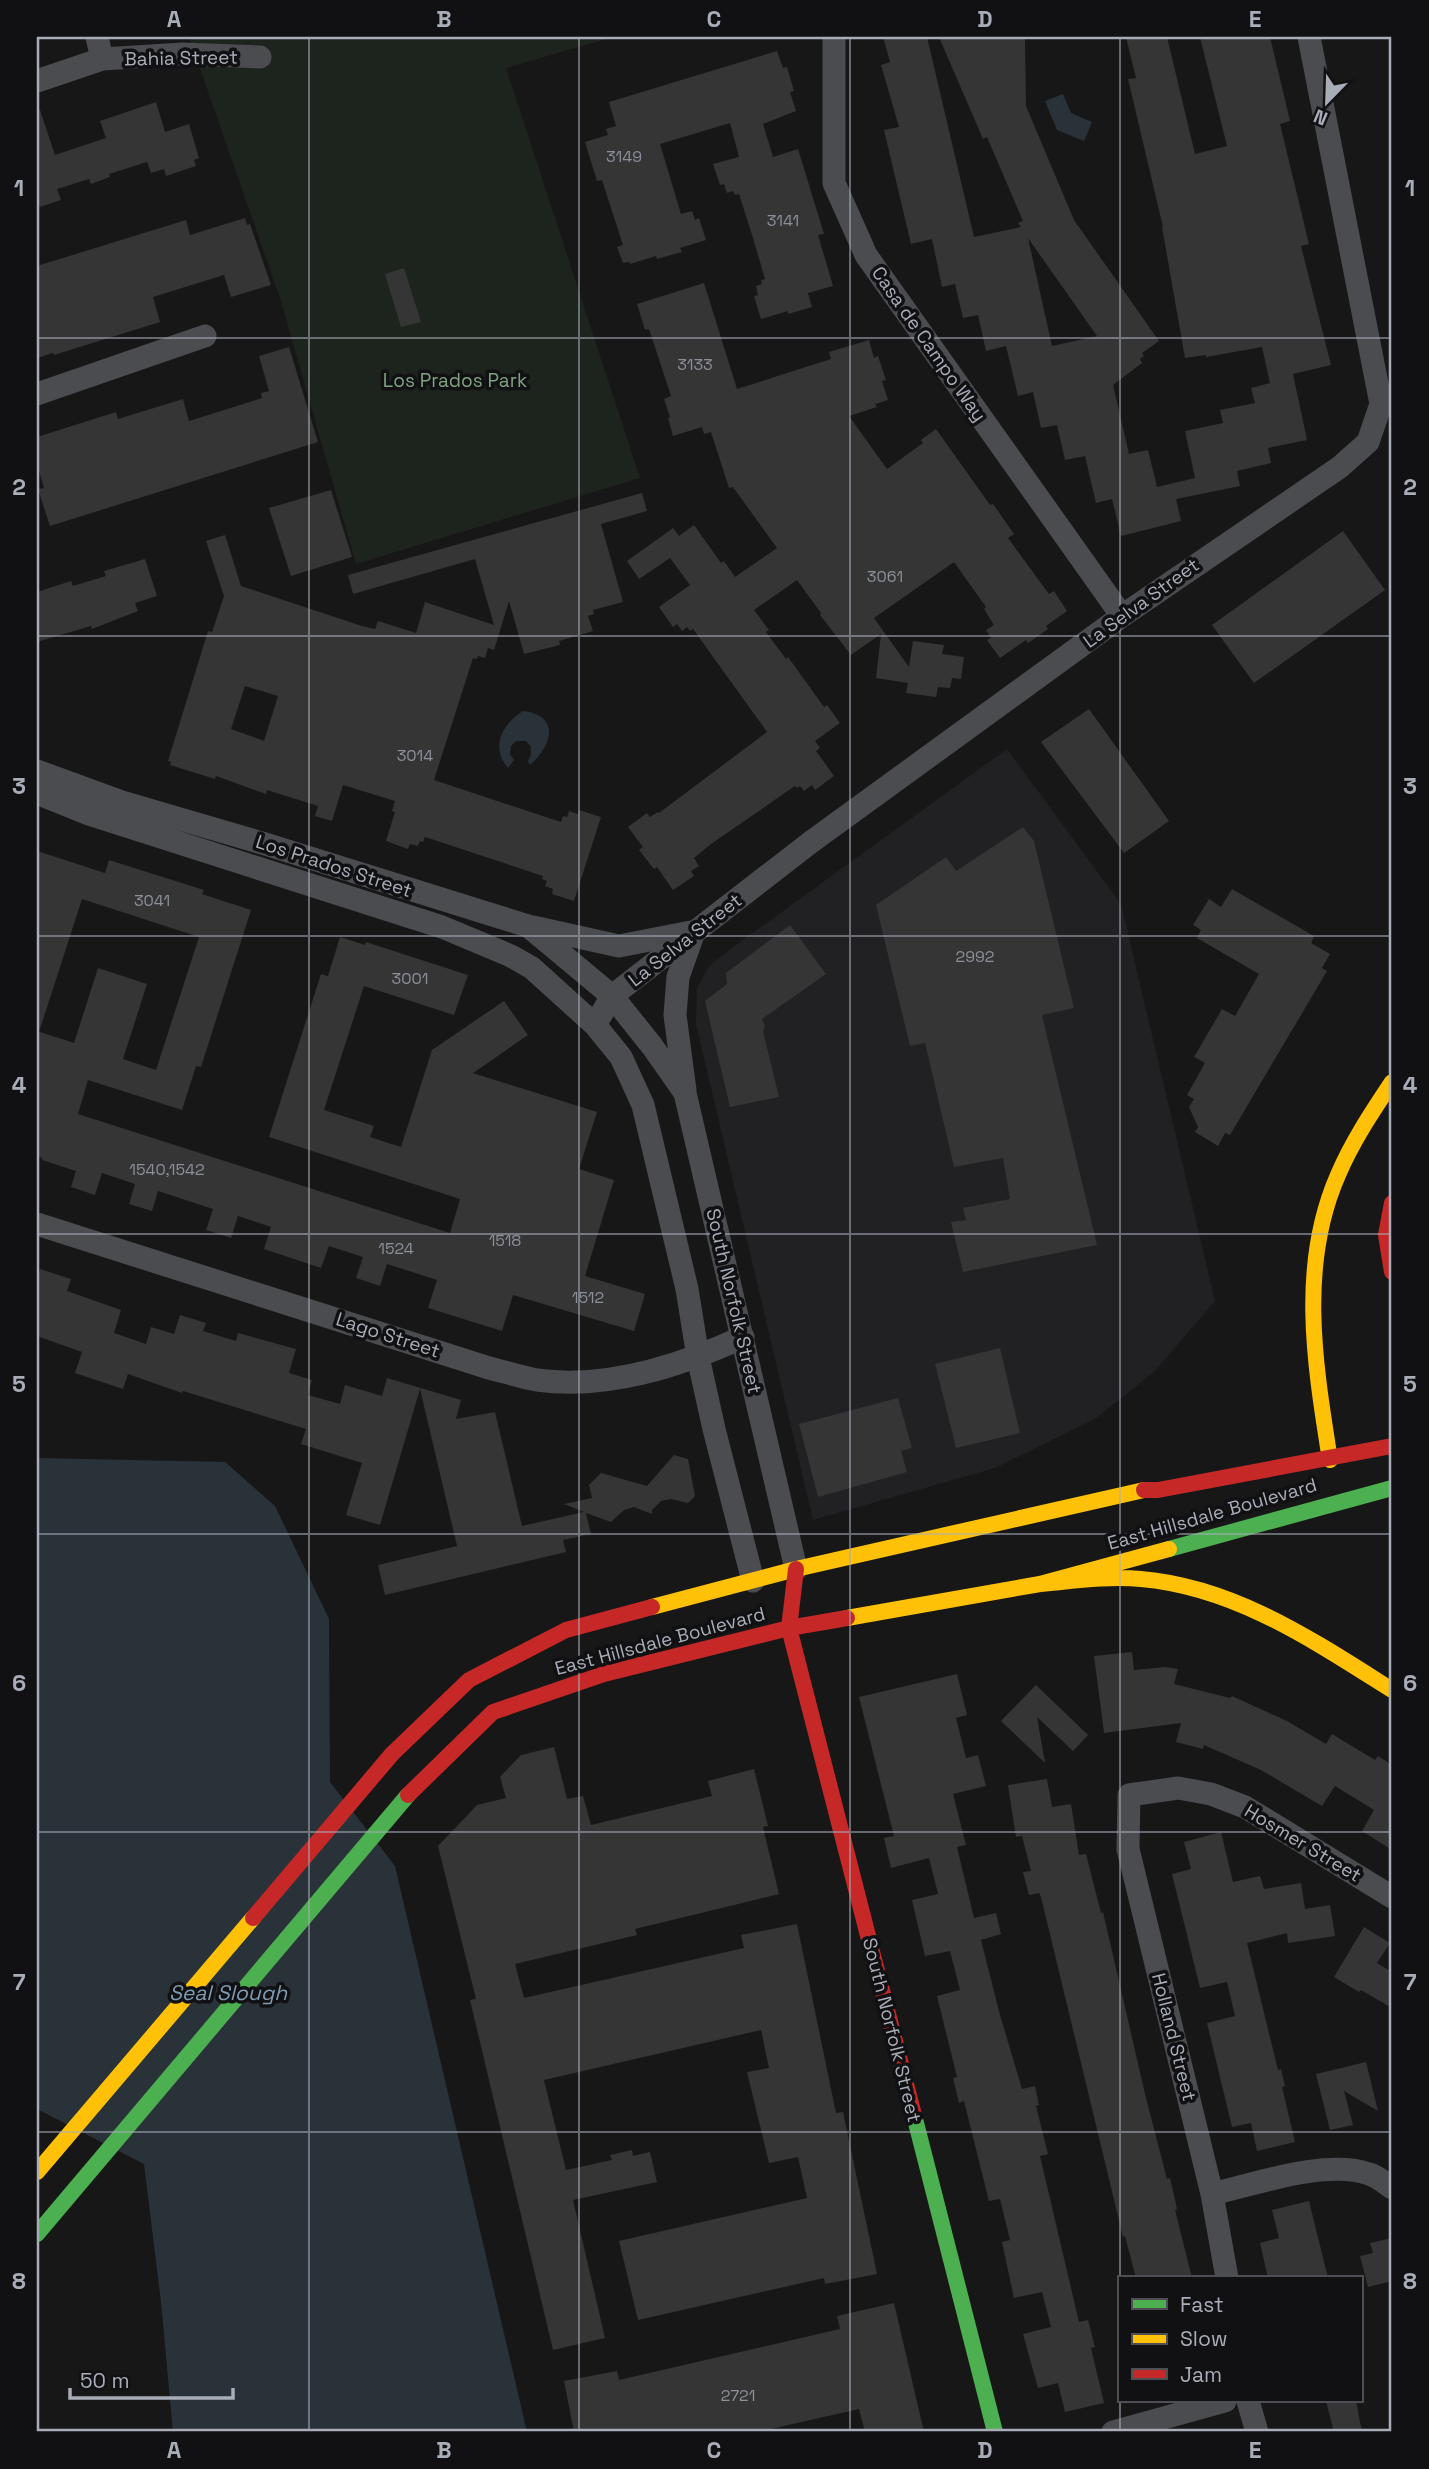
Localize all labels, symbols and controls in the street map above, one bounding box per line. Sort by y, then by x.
text: A [167,4,182,34]
text: B [436,4,452,34]
text: C [707,4,721,34]
text: D [977,4,993,34]
text: E [1249,4,1261,34]
street label: Bahia Street [124,45,238,71]
north arrow [1292,66,1362,136]
text: N [1310,103,1331,131]
house number: 3149 [606,146,642,167]
text: 1 [14,173,24,203]
text: 1 [1405,173,1415,203]
house number: 3141 [767,210,799,231]
street label: Casa de Campo Way [866,261,992,427]
house number: 3133 [677,354,713,375]
park label: Los Prados Park [383,368,527,393]
text: 2 [12,472,26,502]
text: 2 [1403,472,1417,502]
street label: La Selva Street [1078,552,1204,654]
house number: 3061 [867,566,903,587]
house number: 3014 [397,745,433,766]
text: 3 [12,771,26,801]
text: 3 [1403,771,1417,801]
street label: Los Prados Street [253,829,415,903]
street label: La Selva Street [623,888,747,992]
house number: 3041 [134,890,170,911]
house number: 2992 [956,946,994,967]
house number: 3001 [392,968,428,989]
text: 4 [12,1070,27,1100]
text: 4 [1403,1070,1418,1100]
house number: 1540,1542 [129,1159,205,1180]
street label: South Norfolk Street [701,1206,767,1396]
house number: 1518 [489,1230,521,1251]
house number: 1524 [378,1238,414,1259]
house number: 1512 [572,1287,604,1308]
street label: Lago Street [333,1306,443,1364]
text: 5 [12,1369,26,1399]
text: 5 [1403,1369,1417,1399]
street label: East Hillsdale Boulevard [1104,1472,1320,1556]
street label: East Hillsdale Boulevard [552,1601,768,1681]
text: 6 [12,1668,26,1698]
text: 6 [1403,1668,1417,1698]
street label: Hosmer Street [1240,1798,1366,1888]
street label: South Norfolk Street [857,1935,927,2125]
text: 7 [13,1967,26,1997]
text: 7 [1404,1967,1417,1997]
street label: Holland Street [1146,1970,1202,2104]
water label: Seal Slough [169,1979,288,2006]
text: 8 [12,2266,26,2296]
text: 8 [1403,2266,1417,2296]
legend [1118,2276,1362,2402]
text: Fast [1180,2291,1224,2318]
text: Slow [1180,2325,1228,2352]
scale bar [70,2357,233,2401]
text: Jam [1180,2361,1222,2388]
text: 50 m [80,2367,130,2394]
house number: 2721 [721,2385,755,2406]
text: A [167,2435,182,2465]
text: B [436,2435,452,2465]
text: C [707,2435,721,2465]
text: D [977,2435,993,2465]
text: E [1249,2435,1261,2465]

